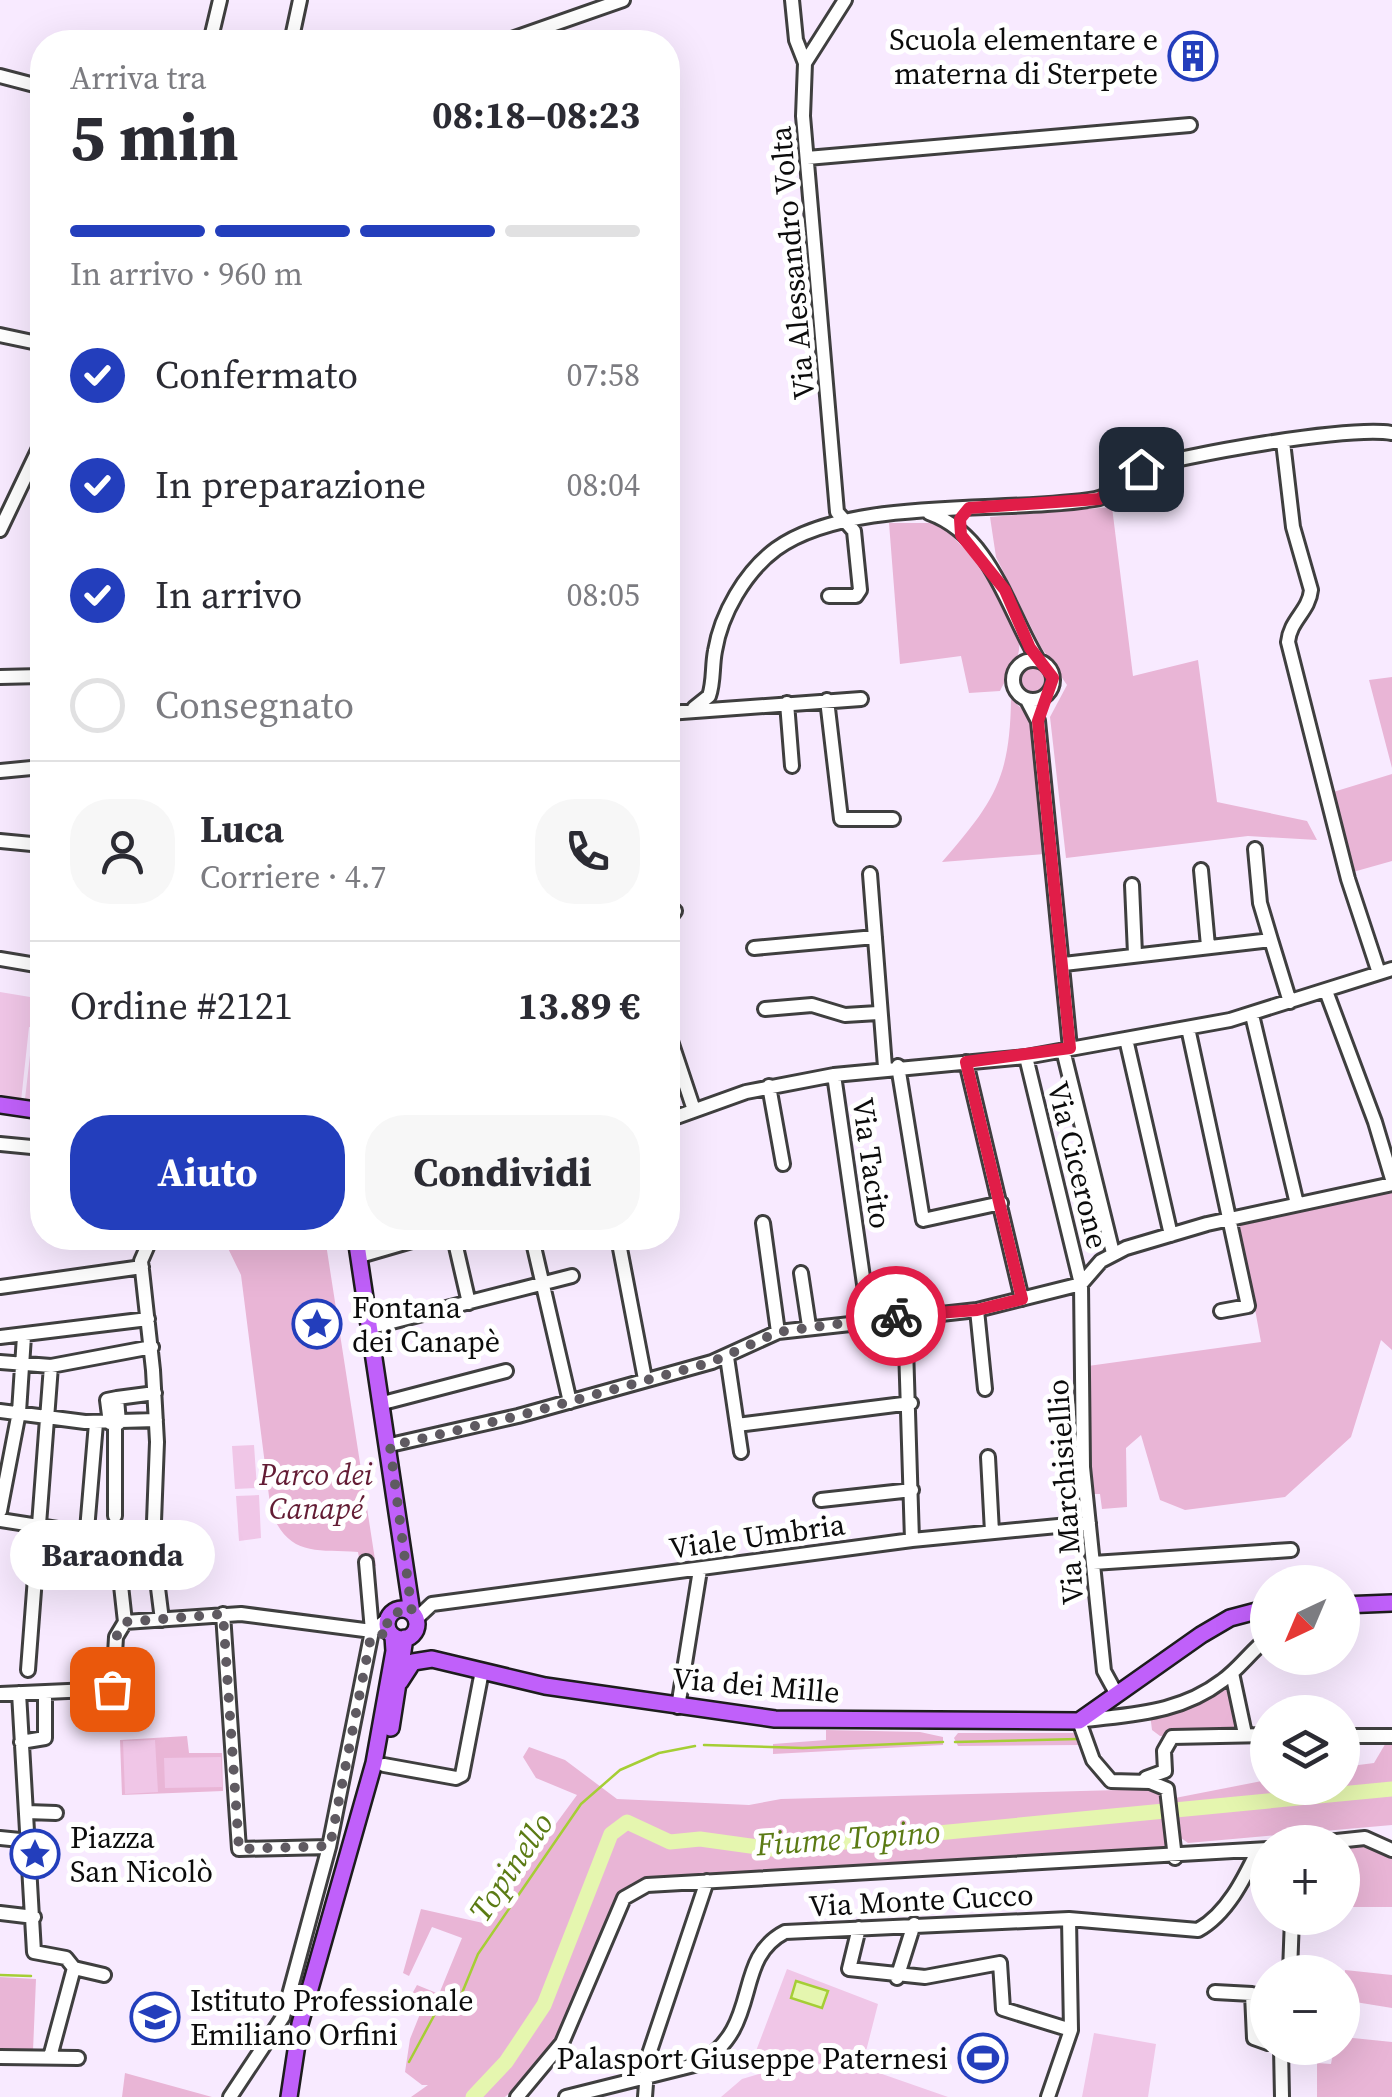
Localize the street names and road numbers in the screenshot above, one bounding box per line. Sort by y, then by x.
street label: Via Alessandro Volta [760,124,824,401]
street label: Via Cicerone [1037,1077,1119,1253]
street label: Via Tacito [843,1095,901,1231]
street label: Via Marchisiellio [1037,1378,1093,1606]
street label: Viale Umbria [667,1503,848,1569]
street label: Via dei Mille [671,1657,841,1713]
street label: Via Monte Cucco [808,1874,1034,1926]

